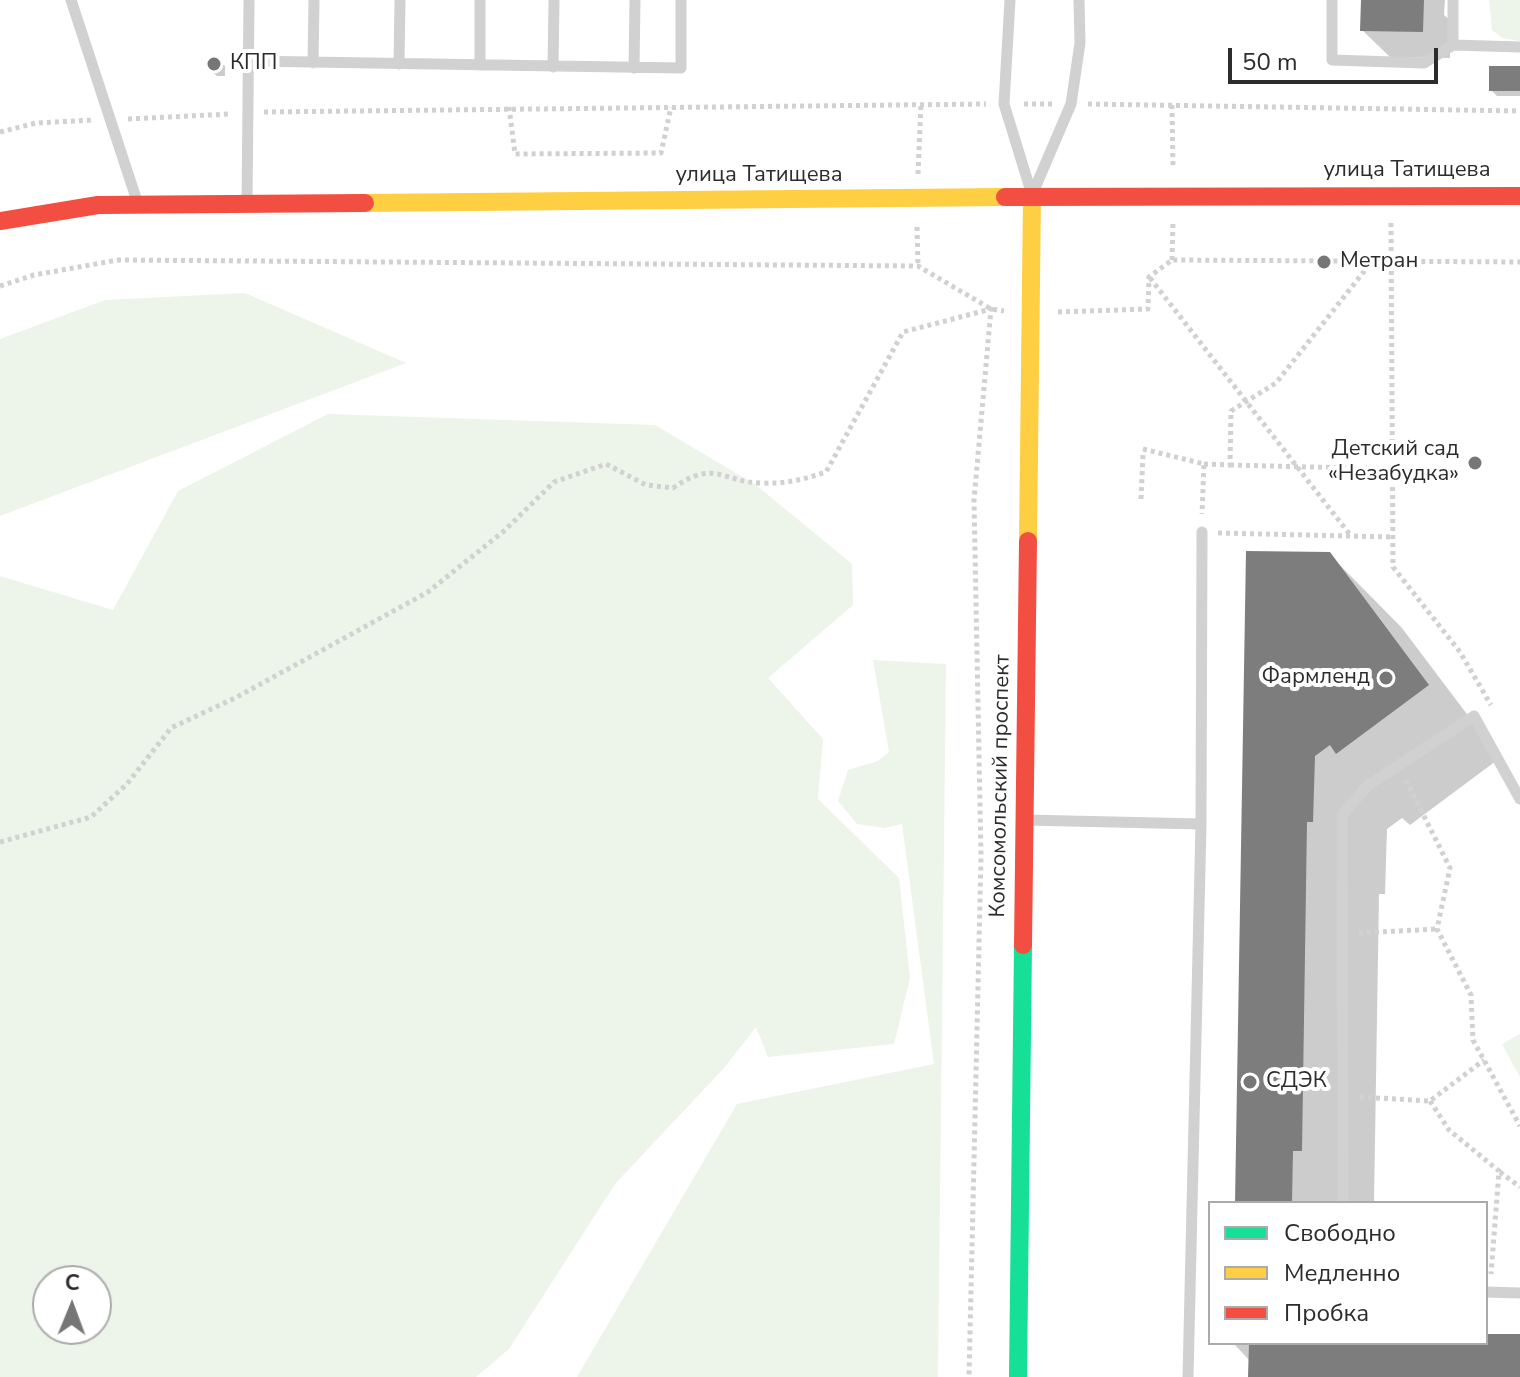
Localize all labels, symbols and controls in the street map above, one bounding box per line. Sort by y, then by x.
scale bar [1232,32,1442,82]
text: 50 m [1242,46,1298,78]
place label: КПП [230,51,277,77]
marker: КПП [205,55,223,73]
street label: улица Татищева [1324,158,1490,184]
street label: улица Татищева [676,163,842,189]
place label: Метран [1340,249,1418,275]
marker: Метран [1315,253,1333,271]
place label: Детский сад «Незабудка» [1328,437,1459,488]
marker: Детский сад «Незабудка» [1466,454,1484,472]
street label: Комсомольский проспект [986,654,1016,918]
place label: Фармленд [1262,665,1370,691]
marker: Фармленд [1377,669,1395,687]
place label: СДЭК [1266,1069,1327,1095]
marker: СДЭК [1241,1073,1259,1091]
legend [1208,1201,1488,1345]
text: Свободно [1284,1217,1396,1249]
text: Медленно [1284,1257,1400,1289]
north arrow [32,1265,112,1345]
text: С [65,1268,80,1298]
text: Пробка [1284,1297,1369,1329]

